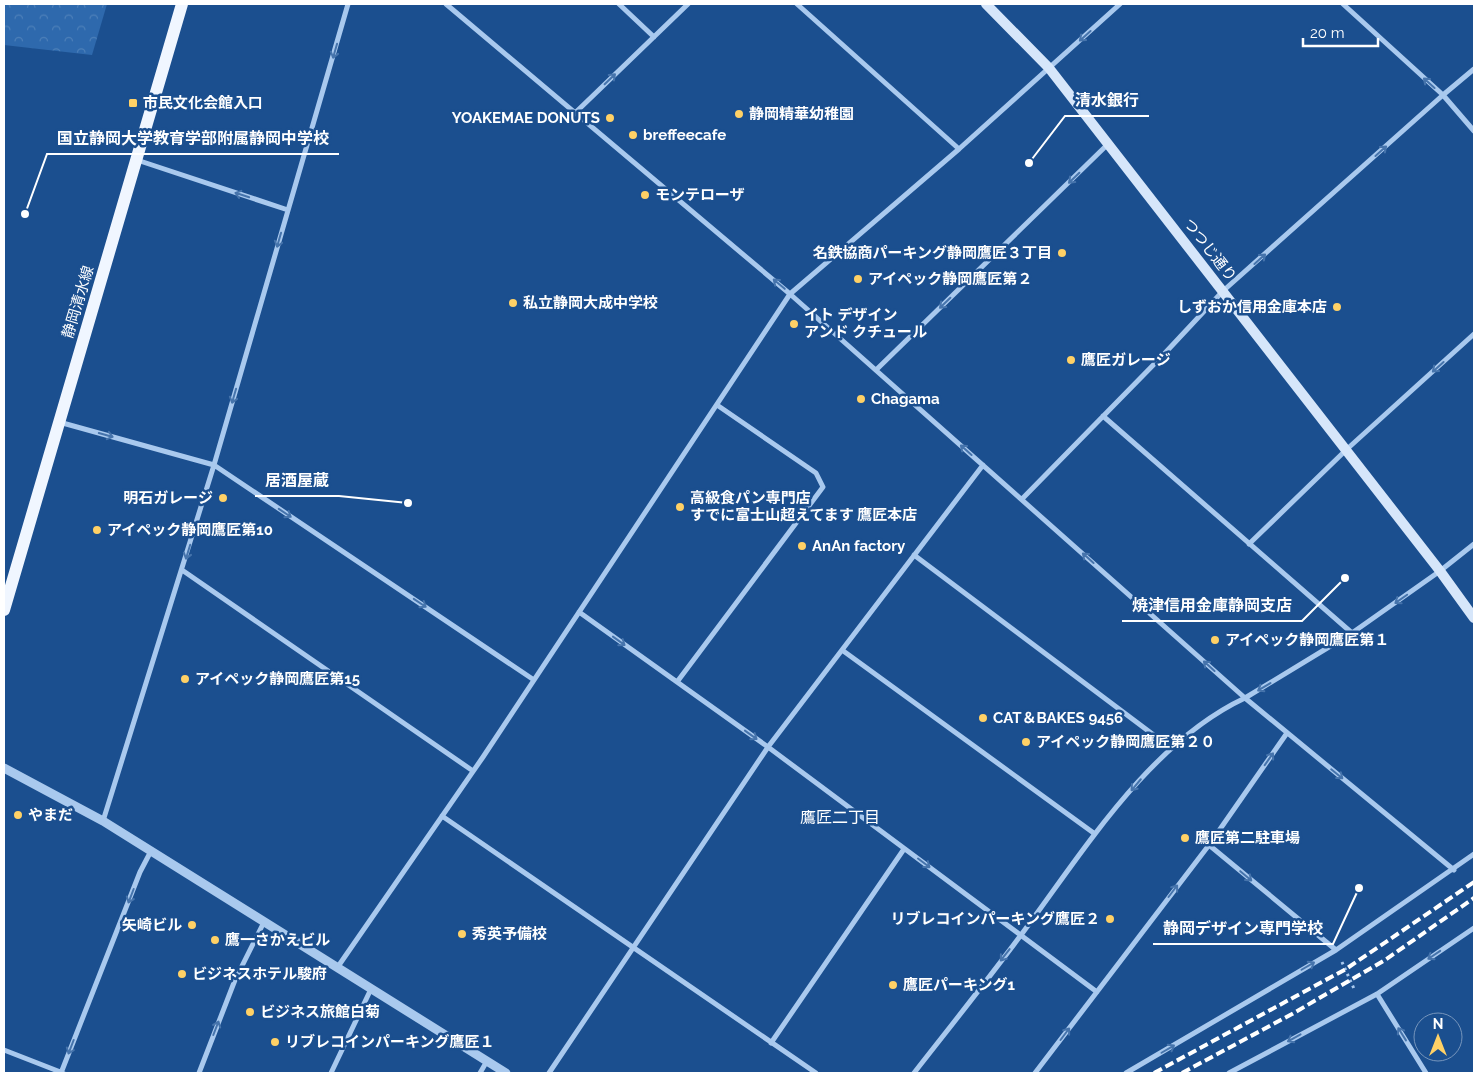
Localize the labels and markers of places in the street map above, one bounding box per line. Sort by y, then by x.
callout: 清水銀行 [1065,85,1149,116]
place label: 市民文化会館入口 [143,94,263,112]
marker: 市民文化会館入口 [127,97,139,109]
place label: 静岡精華幼稚園 [749,105,854,123]
marker: 静岡精華幼稚園 [733,108,745,120]
place label: YOAKEMAE DONUTS [452,109,600,127]
marker: YOAKEMAE DONUTS [604,112,616,124]
callout: 国立静岡大学教育学部附属静岡中学校 [47,123,339,154]
place label: breffeecafe [643,126,726,144]
marker: breffeecafe [627,129,639,141]
place label: モンテローザ [655,186,745,204]
marker: モンテローザ [639,189,651,201]
place label: 名鉄協商パーキング静岡鷹匠３丁目 [812,244,1052,262]
marker: 名鉄協商パーキング静岡鷹匠３丁目 [1056,247,1068,259]
place label: アイペック静岡鷹匠第２ [868,270,1032,288]
marker: アイペック静岡鷹匠第２ [852,273,864,285]
place label: 私立静岡大成中学校 [523,294,658,312]
marker: 私立静岡大成中学校 [507,297,519,309]
place label: しずおか信用金庫本店 [1177,298,1327,316]
marker: しずおか信用金庫本店 [1331,301,1343,313]
place label: イト デザイン アンド クチュール [804,306,927,341]
marker: イト デザイン アンド クチュール [788,318,800,330]
place label: 鷹匠ガレージ [1081,351,1171,369]
marker: 鷹匠ガレージ [1065,354,1077,366]
place label: Chagama [871,390,940,408]
marker: Chagama [855,393,867,405]
callout: 居酒屋蔵 [255,465,339,496]
place label: 明石ガレージ [123,489,213,507]
place label: 高級食パン専門店 すでに富士山超えてます 鷹匠本店 [690,489,917,524]
marker: 明石ガレージ [217,492,229,504]
marker: 高級食パン専門店 すでに富士山超えてます 鷹匠本店 [674,501,686,513]
place label: アイペック静岡鷹匠第10 [107,521,273,539]
marker: アイペック静岡鷹匠第10 [91,524,103,536]
place label: AnAn factory [812,537,906,555]
marker: AnAn factory [796,540,808,552]
callout: 焼津信用金庫静岡支店 [1122,590,1302,621]
place label: アイペック静岡鷹匠第１ [1225,631,1389,649]
marker: アイペック静岡鷹匠第１ [1209,634,1221,646]
place label: アイペック静岡鷹匠第15 [195,670,360,688]
marker: アイペック静岡鷹匠第15 [179,673,191,685]
place label: CAT＆BAKES 9456 [993,709,1123,727]
marker: CAT＆BAKES 9456 [977,712,989,724]
place label: アイペック静岡鷹匠第２０ [1036,733,1215,751]
marker: アイペック静岡鷹匠第２０ [1020,736,1032,748]
place label: やまだ [28,806,73,824]
marker: やまだ [12,809,24,821]
place label: 鷹匠第二駐車場 [1195,829,1300,847]
marker: 鷹匠第二駐車場 [1179,832,1191,844]
place label: リブレコインパーキング鷹匠２ [890,910,1100,928]
marker: リブレコインパーキング鷹匠２ [1104,913,1116,925]
callout: 静岡デザイン専門学校 [1153,913,1333,944]
place label: 矢崎ビル [122,916,182,934]
marker: 矢崎ビル [186,919,198,931]
place label: 秀英予備校 [472,925,547,943]
marker: 秀英予備校 [456,928,468,940]
place label: 鷹一さかえビル [225,931,330,949]
marker: 鷹一さかえビル [209,934,221,946]
place label: ビジネスホテル駿府 [192,965,327,983]
marker: ビジネスホテル駿府 [176,968,188,980]
place label: 鷹匠パーキング1 [903,976,1016,994]
marker: 鷹匠パーキング1 [887,979,899,991]
place label: ビジネス旅館白菊 [260,1003,380,1021]
marker: ビジネス旅館白菊 [244,1006,256,1018]
place label: リブレコインパーキング鷹匠１ [285,1033,495,1051]
marker: リブレコインパーキング鷹匠１ [269,1036,281,1048]

